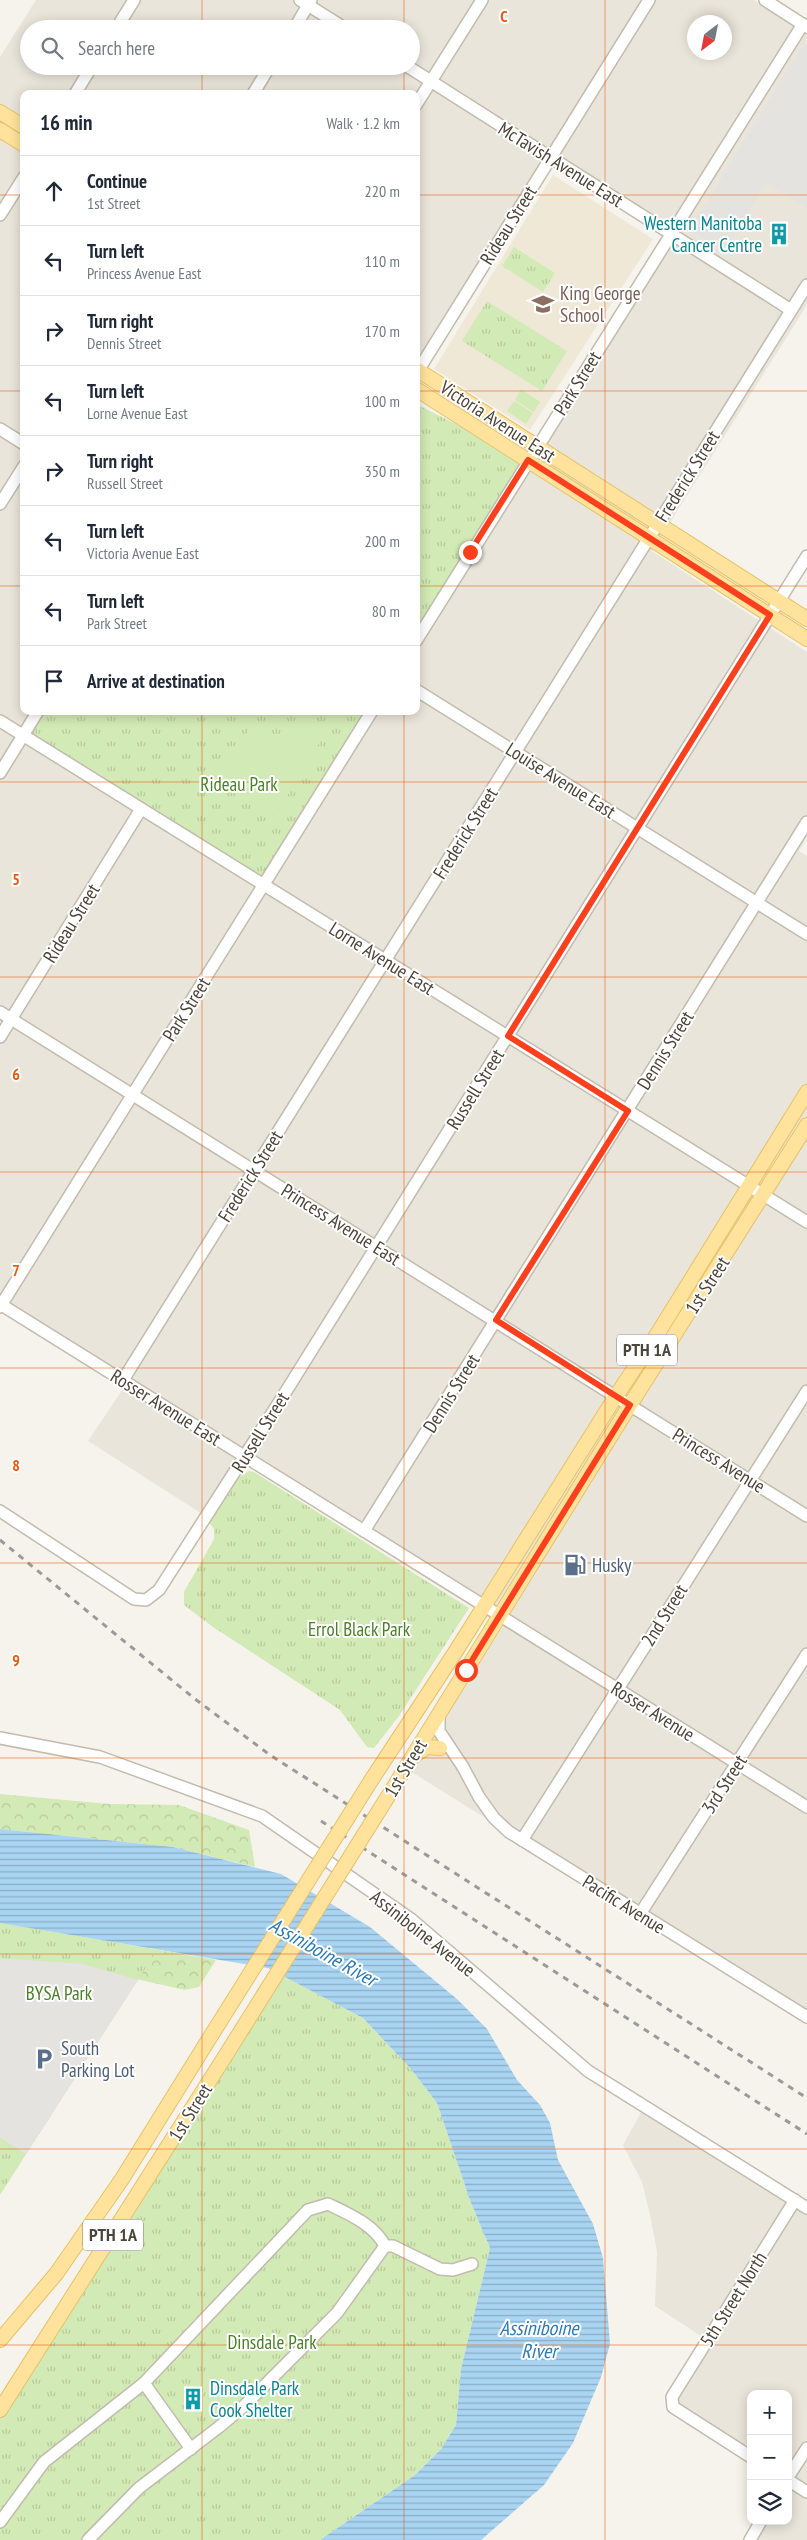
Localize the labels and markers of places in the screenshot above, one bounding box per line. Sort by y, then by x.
place label: Western Manitoba Cancer Centre [644,211,762,257]
building icon: Western Manitoba Cancer Centre [766,221,792,247]
place label: King George School [560,281,641,327]
school or university icon: King George School [530,291,556,317]
fuel station icon: Husky [562,1552,588,1578]
place label: Husky [592,1553,632,1577]
place label: South Parking Lot [61,2036,135,2082]
parking icon: South Parking Lot [31,2046,57,2072]
place label: Dinsdale Park Cook Shelter [210,2376,300,2422]
building icon: Dinsdale Park Cook Shelter [180,2386,206,2412]

